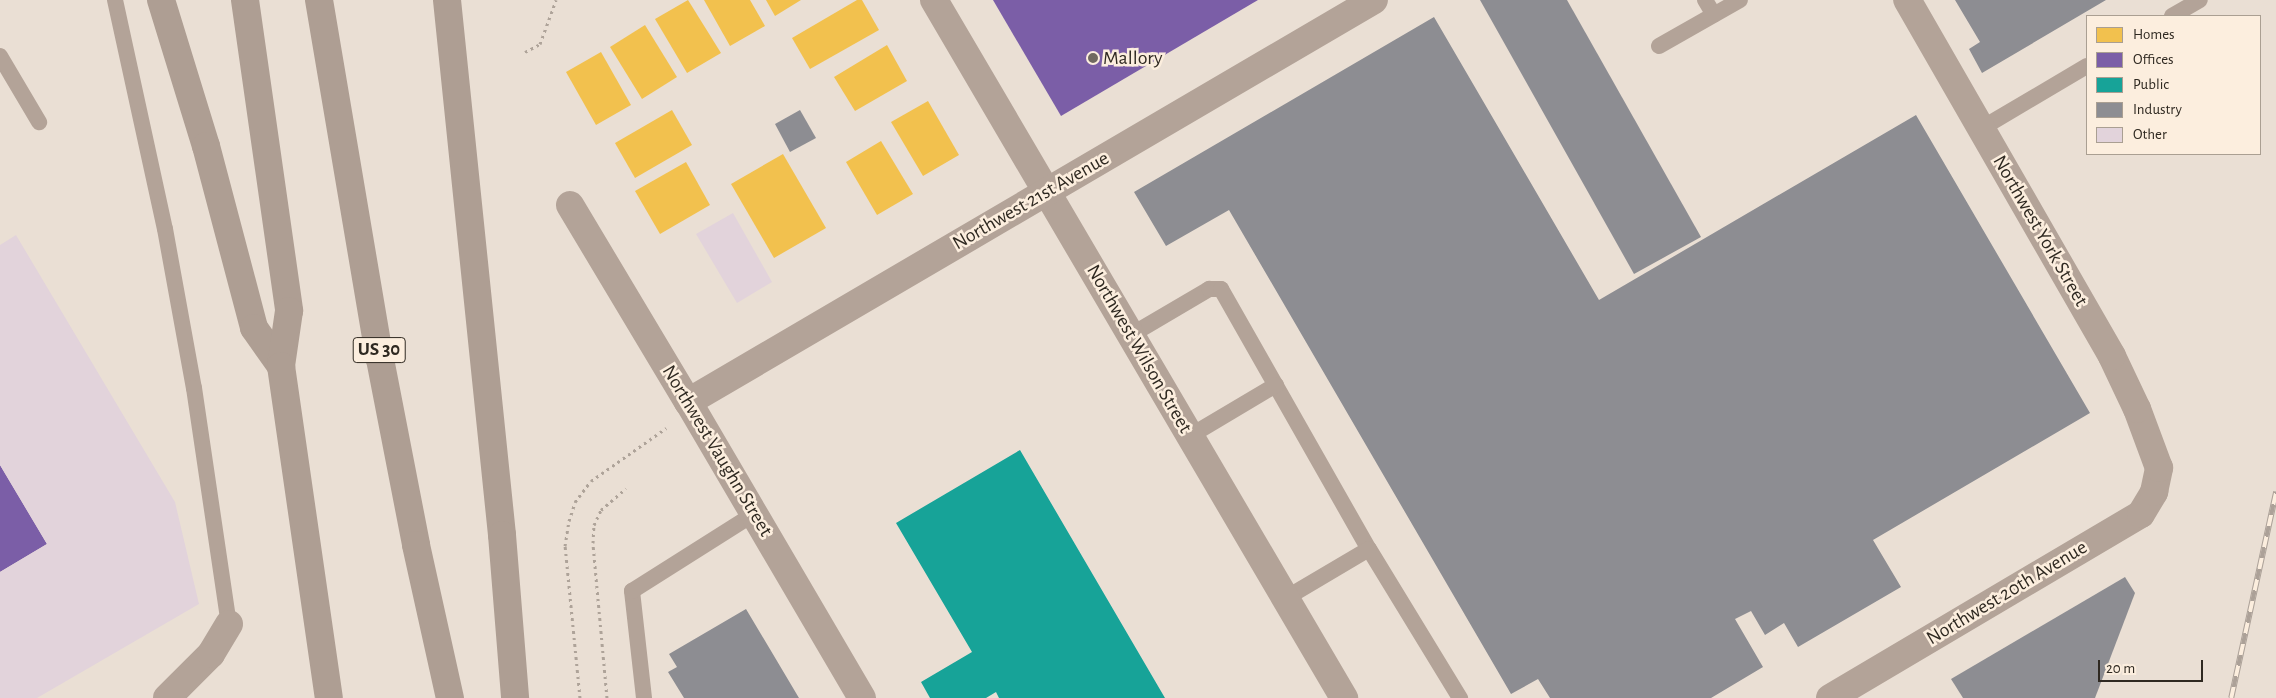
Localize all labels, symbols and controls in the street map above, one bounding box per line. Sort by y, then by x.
legend [2086,15,2261,155]
text: Homes [2133,27,2175,42]
place label: Mallory [1103,46,1163,70]
marker: Mallory [1087,52,1099,64]
text: Offices [2133,52,2174,67]
text: Public [2133,77,2169,92]
text: Industry [2133,102,2182,117]
text: Other [2133,127,2167,142]
street label: Northwest 21st Avenue [949,146,1113,256]
street label: Northwest York Street [1987,151,2093,311]
street label: Northwest Wilson Street [1081,260,1197,438]
road number: US 30 [352,334,406,366]
street label: Northwest Vaughn Street [656,361,778,541]
street label: Northwest 20th Avenue [1922,536,2092,650]
scale bar [2101,650,2206,682]
text: 20 m [2106,661,2135,676]

